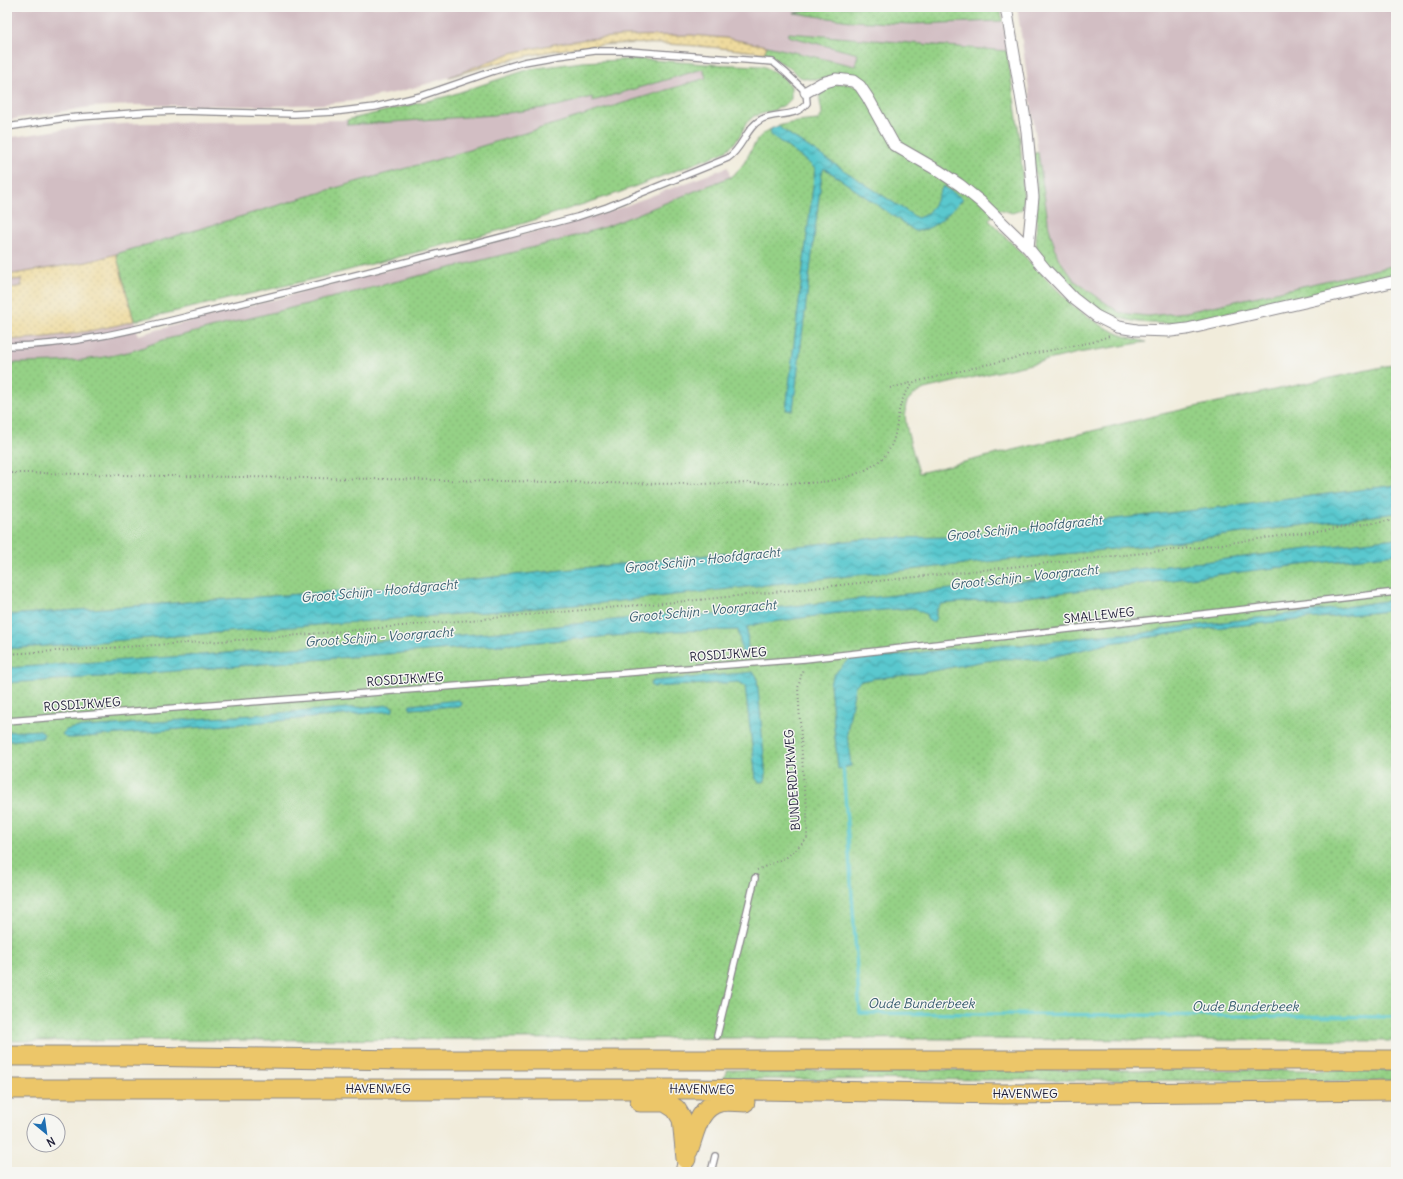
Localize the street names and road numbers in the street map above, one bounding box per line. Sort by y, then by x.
street label: SMALLEWEG [1063,604,1135,626]
street label: ROSDIJKWEG [689,644,767,664]
street label: ROSDIJKWEG [366,669,444,689]
street label: ROSDIJKWEG [43,694,121,714]
street label: BUNDERDIJKWEG [781,729,803,831]
street label: HAVENWEG [345,1081,411,1096]
street label: HAVENWEG [669,1081,735,1097]
street label: HAVENWEG [992,1086,1058,1101]

